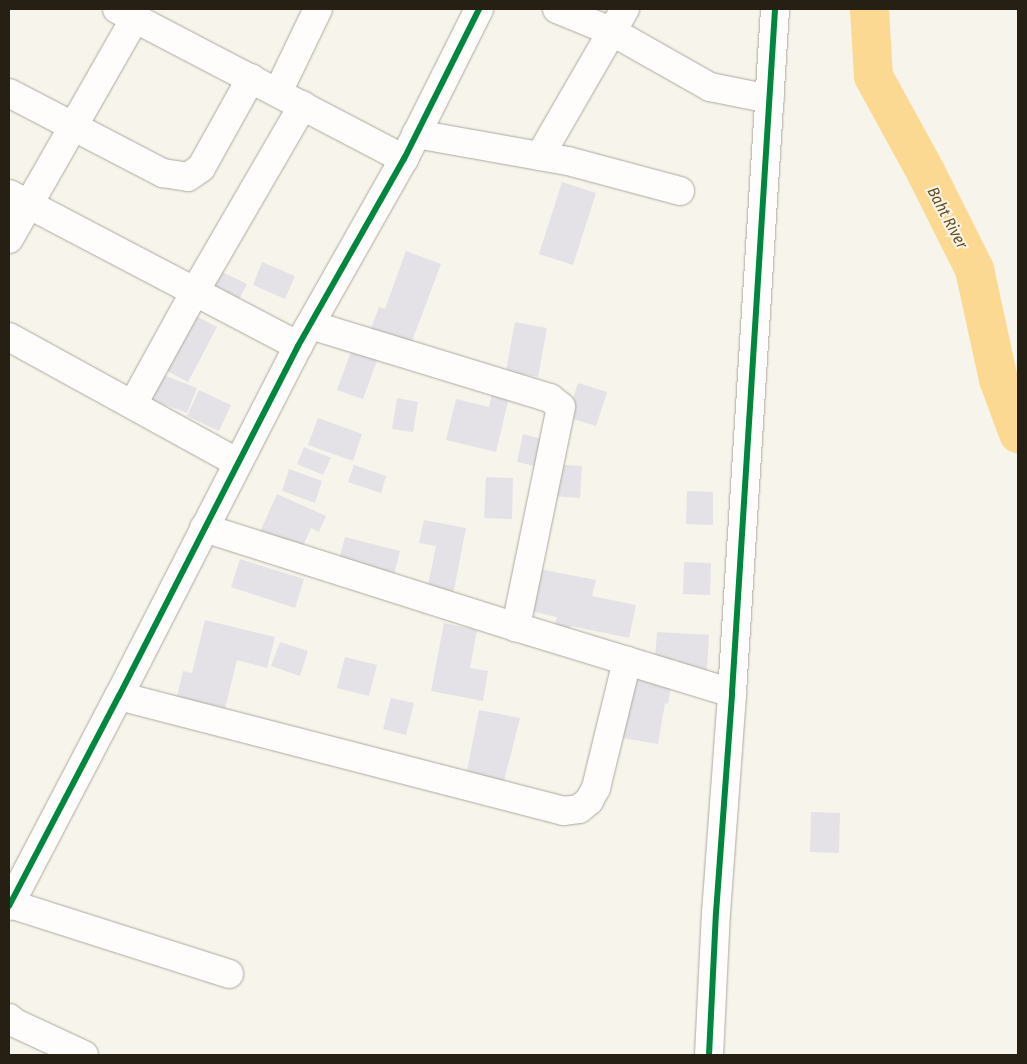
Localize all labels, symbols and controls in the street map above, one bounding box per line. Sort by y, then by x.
water label: Baht River [923,184,971,252]

